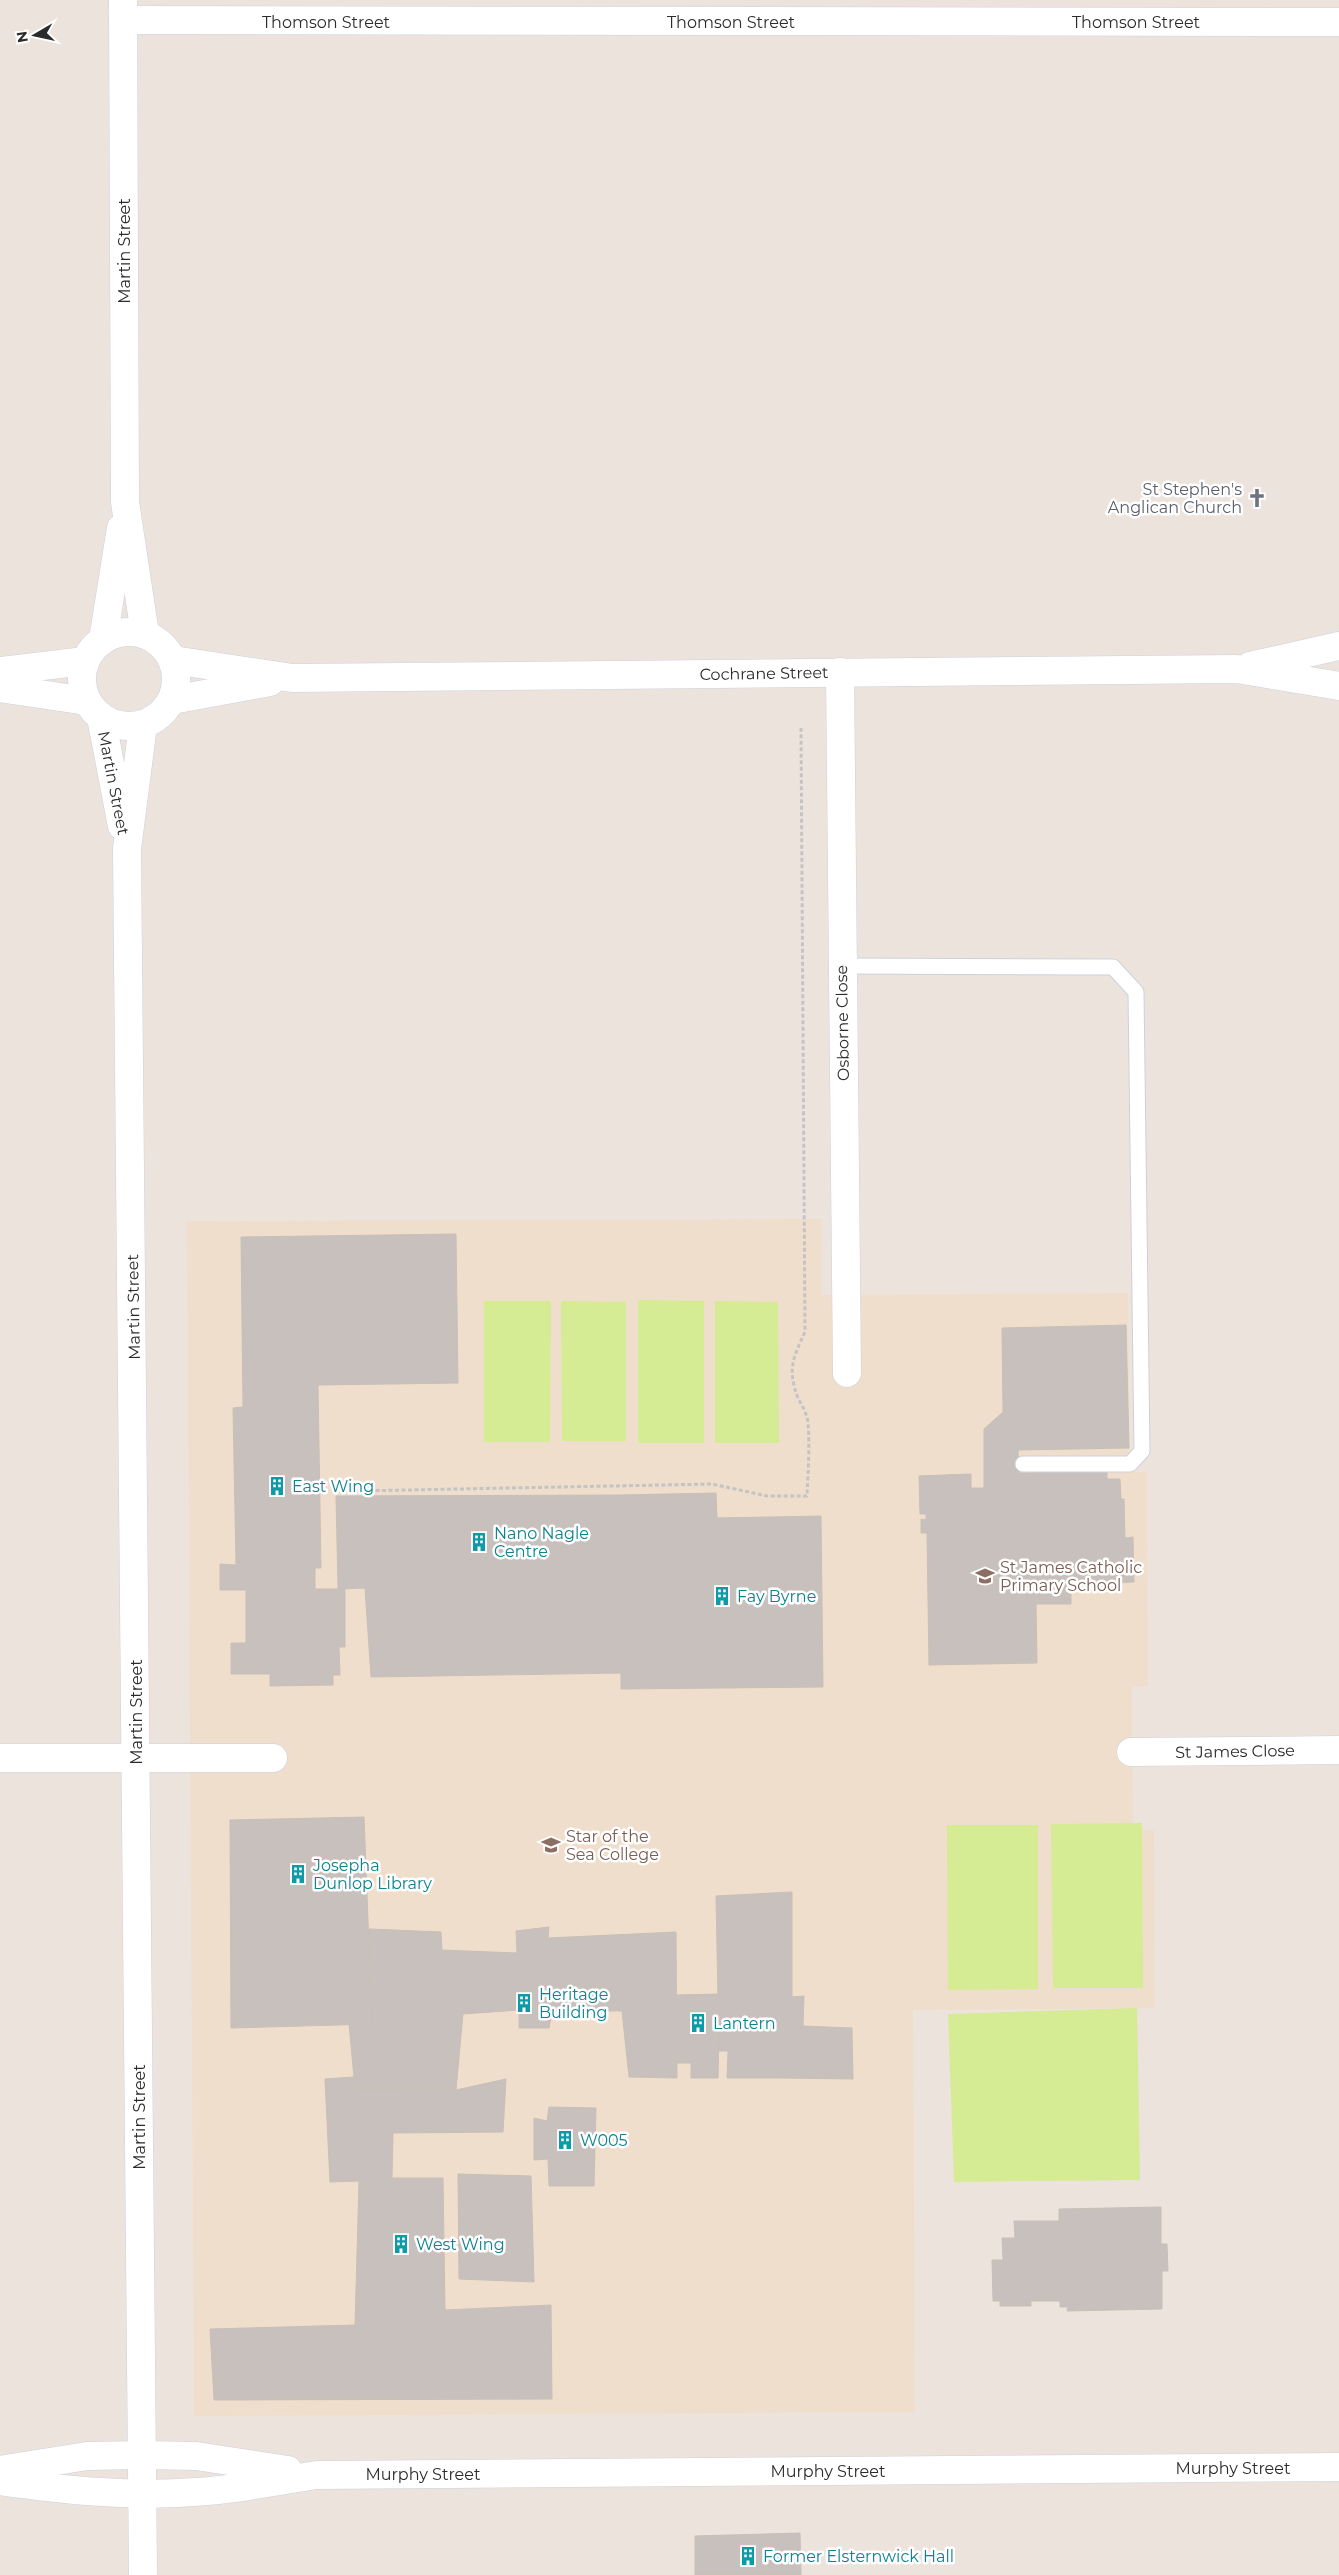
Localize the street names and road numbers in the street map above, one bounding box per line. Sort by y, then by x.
street label: Thomson Street [262,13,391,32]
street label: Thomson Street [667,13,796,32]
street label: Thomson Street [1072,13,1201,32]
street label: Martin Street [115,198,134,304]
street label: Cochrane Street [699,663,829,684]
street label: Martin Street [94,729,133,837]
street label: Osborne Close [832,965,853,1081]
street label: Martin Street [123,1254,144,1360]
street label: Martin Street [127,1659,146,1765]
street label: St James Close [1175,1741,1295,1762]
street label: Martin Street [130,2064,149,2170]
street label: Murphy Street [1176,2459,1291,2478]
street label: Murphy Street [771,2462,886,2481]
street label: Murphy Street [366,2465,481,2484]

